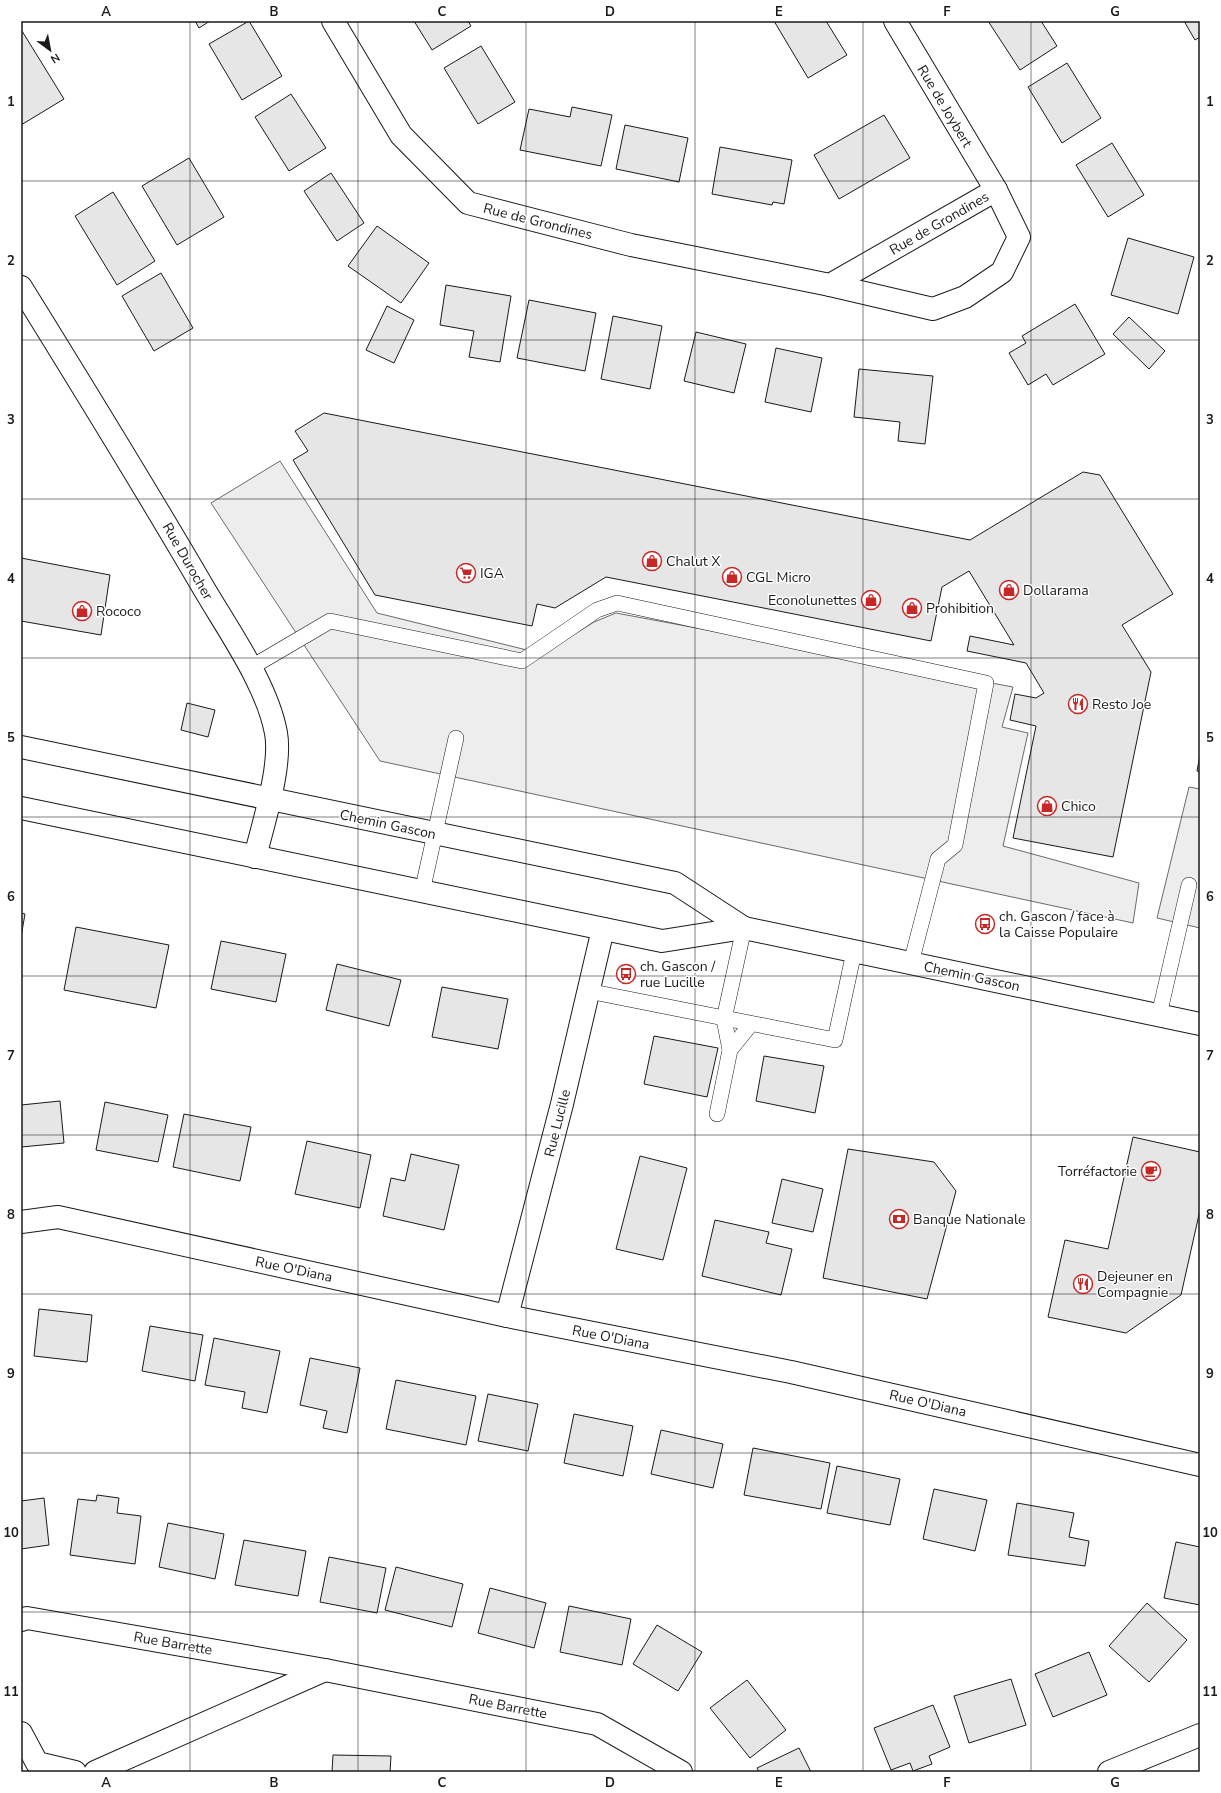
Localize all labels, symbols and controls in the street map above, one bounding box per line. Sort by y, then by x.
text: A [101,3,111,21]
text: B [270,3,279,21]
text: C [438,3,447,21]
text: D [605,3,615,21]
text: E [775,3,783,21]
text: F [943,3,951,21]
text: G [1110,3,1120,21]
north arrow [30,30,70,70]
text: N [48,50,63,67]
street label: Rue de Joybert [913,62,977,151]
text: 1 [7,93,15,111]
text: 1 [1206,93,1214,111]
street label: Rue de Grondines [886,187,993,260]
street label: Rue de Grondines [481,199,595,244]
text: 2 [7,252,15,270]
text: 2 [1206,252,1214,270]
text: 3 [7,411,15,429]
text: 3 [1206,411,1214,429]
street label: Rue Durocher [158,519,217,603]
shop icon: Chalut X [641,550,663,572]
place label: Chalut X [666,552,720,571]
supermarket icon: IGA [455,562,477,584]
place label: IGA [480,564,504,583]
shop icon: CGL Micro [721,566,743,588]
place label: CGL Micro [746,568,811,587]
text: 4 [7,570,15,588]
text: 4 [1206,570,1214,588]
shop icon: Dollarama [998,579,1020,601]
place label: Dollarama [1023,581,1089,600]
shop icon: Econolunettes [860,589,882,611]
place label: Econolunettes [768,591,857,610]
shop icon: Prohibition [901,597,923,619]
place label: Prohibition [926,599,994,618]
shop icon: Rococo [71,600,93,622]
place label: Rococo [96,602,141,621]
restaurant icon: Resto Joe [1067,693,1089,715]
place label: Resto Joe [1092,695,1151,714]
text: 5 [7,729,15,747]
text: 5 [1206,729,1214,747]
shop icon: Chico [1036,795,1058,817]
place label: Chico [1061,797,1096,816]
street label: Chemin Gascon [338,805,438,844]
text: 6 [7,888,15,906]
text: 6 [1206,888,1214,906]
place label: ch. Gascon / face à la Caisse Populaire [999,907,1118,942]
bus stop icon: ch. Gascon / face à la Caisse Populaire [974,913,996,935]
place label: ch. Gascon / rue Lucille [640,957,716,992]
street label: Chemin Gascon [922,957,1022,996]
bus stop icon: ch. Gascon / rue Lucille [615,963,637,985]
text: 7 [7,1047,15,1065]
text: 7 [1206,1047,1214,1065]
street label: Rue Lucille [540,1087,575,1159]
cafe icon: Torréfactorie [1140,1160,1162,1182]
place label: Torréfactorie [1058,1162,1137,1181]
text: 8 [7,1206,15,1224]
text: 8 [1206,1206,1214,1224]
bank icon: Banque Nationale [888,1208,910,1230]
place label: Banque Nationale [913,1210,1026,1229]
street label: Rue O'Diana [254,1252,334,1287]
place label: Dejeuner en Compagnie [1097,1267,1173,1302]
restaurant icon: Dejeuner en Compagnie [1072,1273,1094,1295]
street label: Rue O'Diana [571,1321,651,1354]
text: 9 [7,1365,15,1383]
text: 9 [1206,1365,1214,1383]
street label: Rue O'Diana [887,1385,968,1422]
text: 10 [3,1524,19,1542]
text: 10 [1202,1524,1218,1542]
street label: Rue Barrette [132,1627,214,1660]
text: 11 [3,1683,19,1701]
text: 11 [1202,1683,1218,1701]
street label: Rue Barrette [467,1690,549,1723]
text: A [101,1774,111,1792]
text: B [270,1774,279,1792]
text: C [438,1774,447,1792]
text: D [605,1774,615,1792]
text: E [775,1774,783,1792]
text: F [943,1774,951,1792]
text: G [1110,1774,1120,1792]

